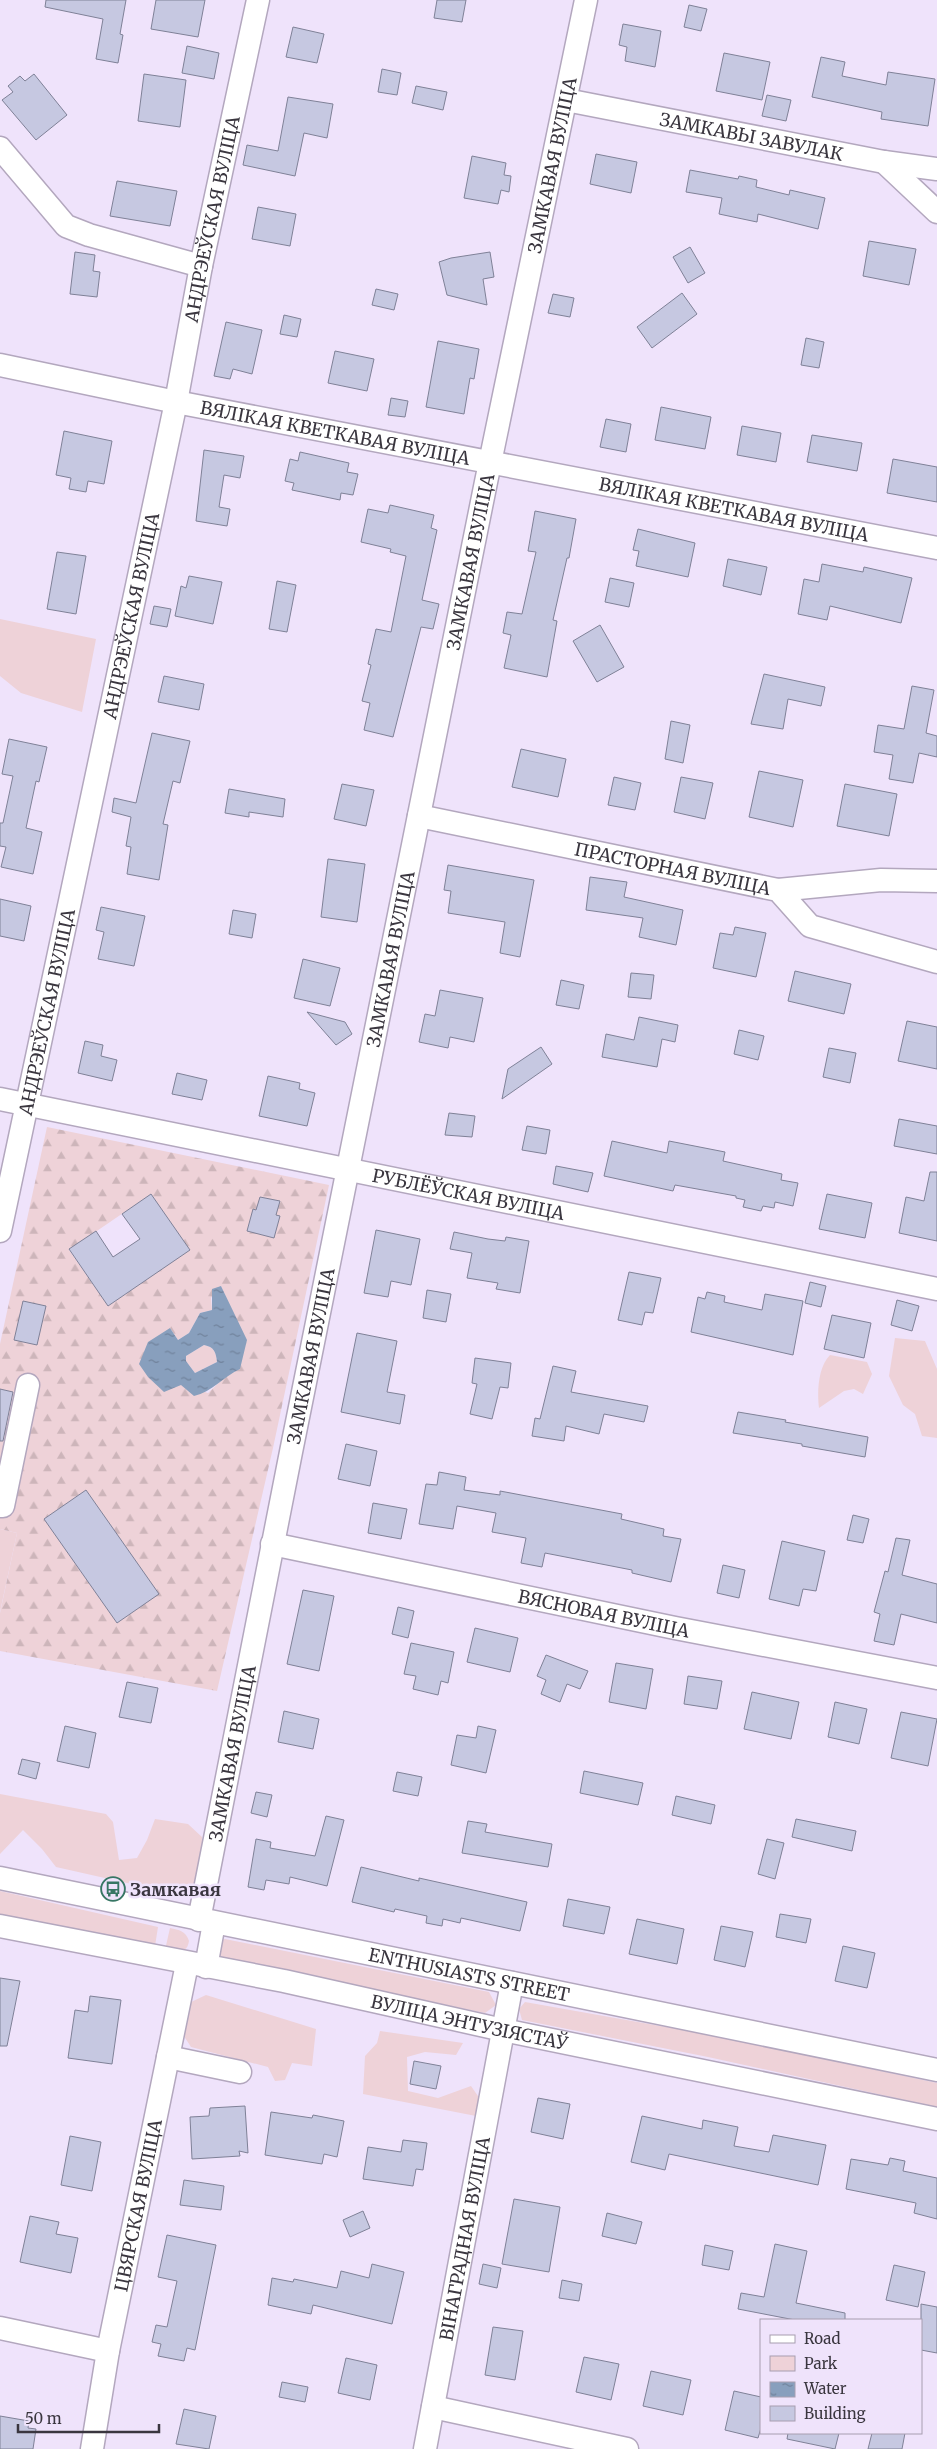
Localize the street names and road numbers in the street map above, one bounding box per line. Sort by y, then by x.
street label: ЗАМКАВАЯ ВУЛІЦА [522,75,581,255]
street label: ЗАМКАВЫ ЗАВУЛАК [658,107,845,165]
street label: АНДРЭЕЎСКАЯ ВУЛІЦА [179,113,244,325]
street label: ВЯЛІКАЯ КВЕТКАВАЯ ВУЛІЦА [198,395,472,470]
street label: ЗАМКАВАЯ ВУЛІЦА [441,471,499,652]
street label: ВЯЛІКАЯ КВЕТКАВАЯ ВУЛІЦА [597,472,871,546]
street label: АНДРЭЕЎСКАЯ ВУЛІЦА [97,510,164,722]
street label: ПРАСТОРНАЯ ВУЛІЦА [573,837,773,900]
street label: ЗАМКАВАЯ ВУЛІЦА [361,868,419,1049]
street label: АНДРЭЕЎСКАЯ ВУЛІЦА [13,906,80,1118]
street label: РУБЛЁЎСКАЯ ВУЛІЦА [370,1163,567,1225]
street label: ЗАМКАВАЯ ВУЛІЦА [281,1266,339,1446]
street label: ВЯСНОВАЯ ВУЛІЦА [516,1584,692,1642]
street label: ЗАМКАВАЯ ВУЛІЦА [203,1663,260,1843]
street label: ENTHUSIASTS STREET [367,1942,572,2006]
street label: ВУЛІЦА ЭНТУЗІЯСТАЎ [369,1989,570,2055]
street label: ЦВЯРСКАЯ ВУЛІЦА [109,2117,167,2294]
street label: ВІНАГРАДНАЯ ВУЛІЦА [434,2134,495,2343]

